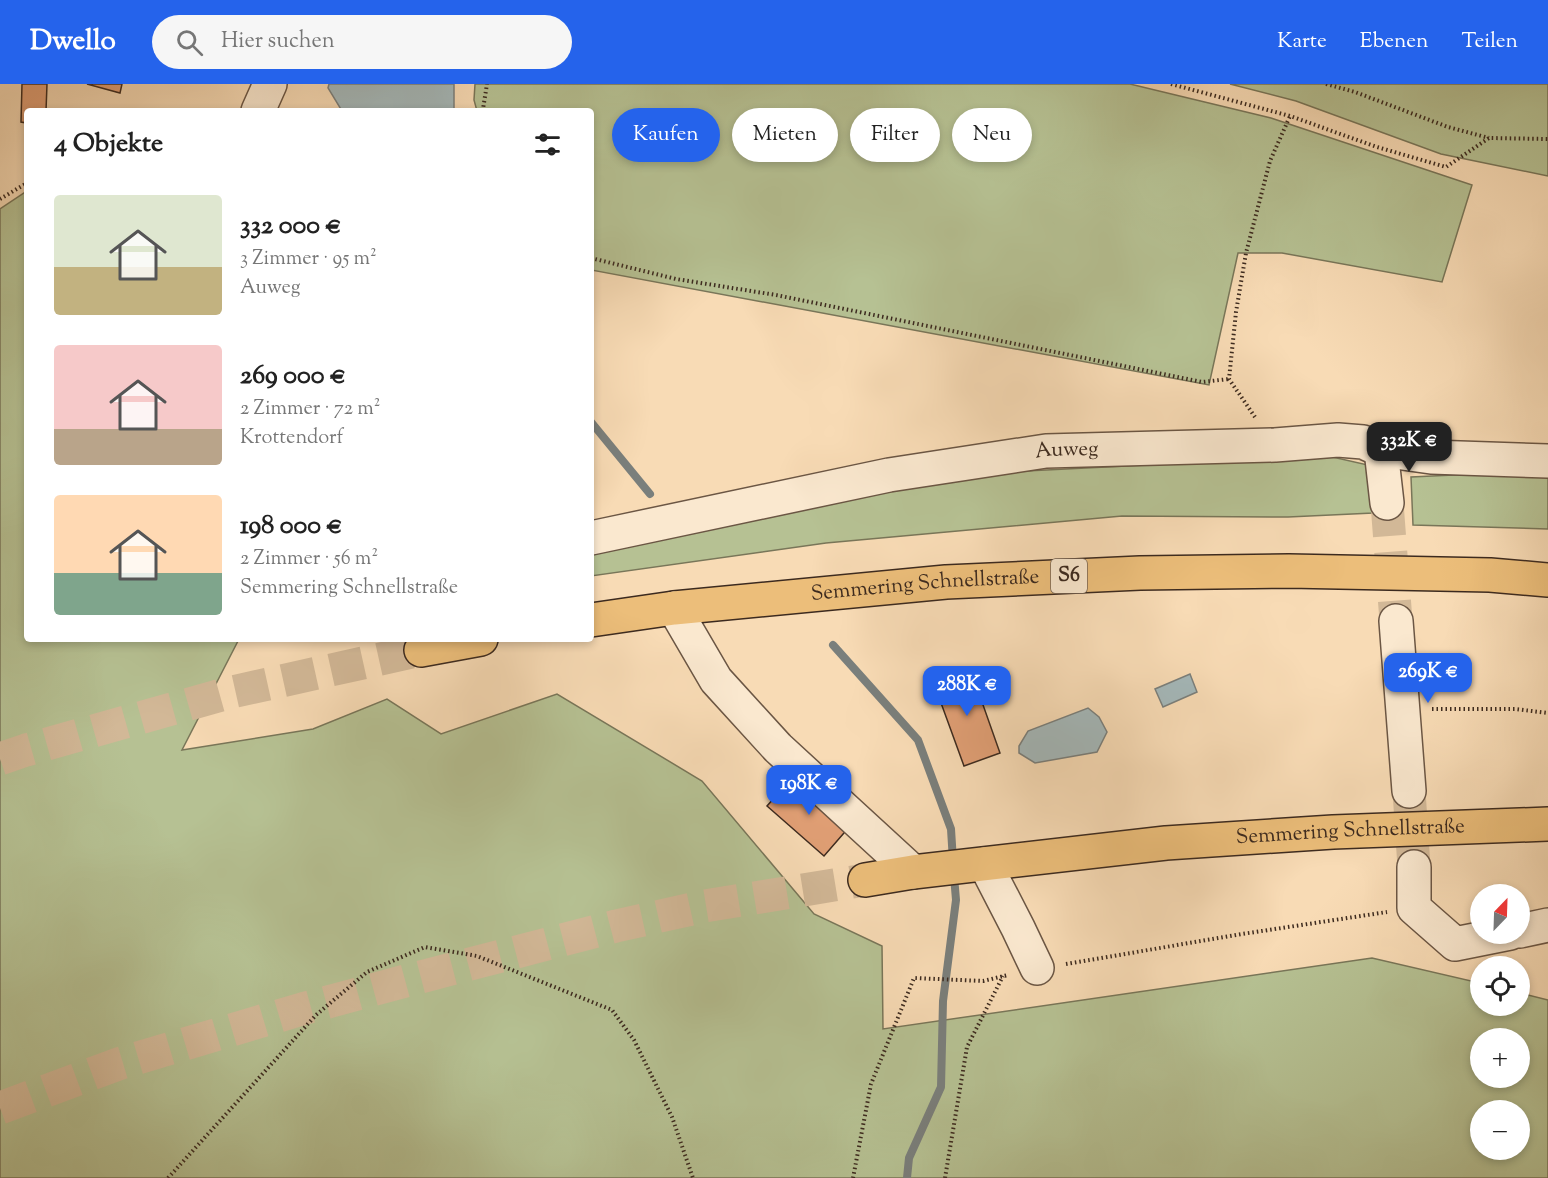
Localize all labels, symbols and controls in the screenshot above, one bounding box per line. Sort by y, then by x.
search box [152,15,572,69]
text: Dwello [30,22,116,62]
icon: search [173,26,206,59]
text: Hier suchen [221,26,335,58]
text: Karte [1277,27,1327,57]
text: Ebenen [1360,27,1428,57]
text: Teilen [1461,27,1518,57]
chip: Kaufen [612,108,720,162]
chip: Mieten [732,108,838,162]
chip: Filter [850,108,940,162]
chip: Neu [952,108,1032,162]
text: 4 Objekte [54,126,163,163]
icon: filters [531,128,564,161]
text: 332 000 € [240,208,341,245]
icon: home [102,219,174,291]
text: 3 Zimmer · 95 m² [240,245,377,274]
text: Auweg [240,274,301,303]
text: 269 000 € [240,358,346,395]
icon: home [102,369,174,441]
text: 2 Zimmer · 72 m² [240,395,381,424]
pin: 332K € [1360,422,1458,473]
text: Krottendorf [240,424,343,453]
text: 332K € [1381,427,1437,456]
street label: Auweg [1033,435,1099,468]
text: 198 000 € [240,508,343,545]
icon: home [102,519,174,591]
text: 2 Zimmer · 56 m² [240,545,378,574]
road number: S6 [1051,559,1087,593]
street label: Semmering Schnellstraße [809,563,1040,610]
text: Semmering Schnellstraße [240,574,458,603]
pin: 269K € [1379,653,1477,704]
text: 269K € [1398,658,1458,687]
pin: 288K € [918,666,1016,717]
text: 288K € [937,671,997,700]
pin: 198K € [760,765,858,816]
text: 198K € [780,770,838,799]
street label: Semmering Schnellstraße [1235,812,1465,853]
north arrow [1470,884,1530,944]
map controls [1470,884,1530,1160]
button: locate [1470,956,1530,1016]
button: + [1470,1028,1530,1088]
button: − [1470,1100,1530,1160]

